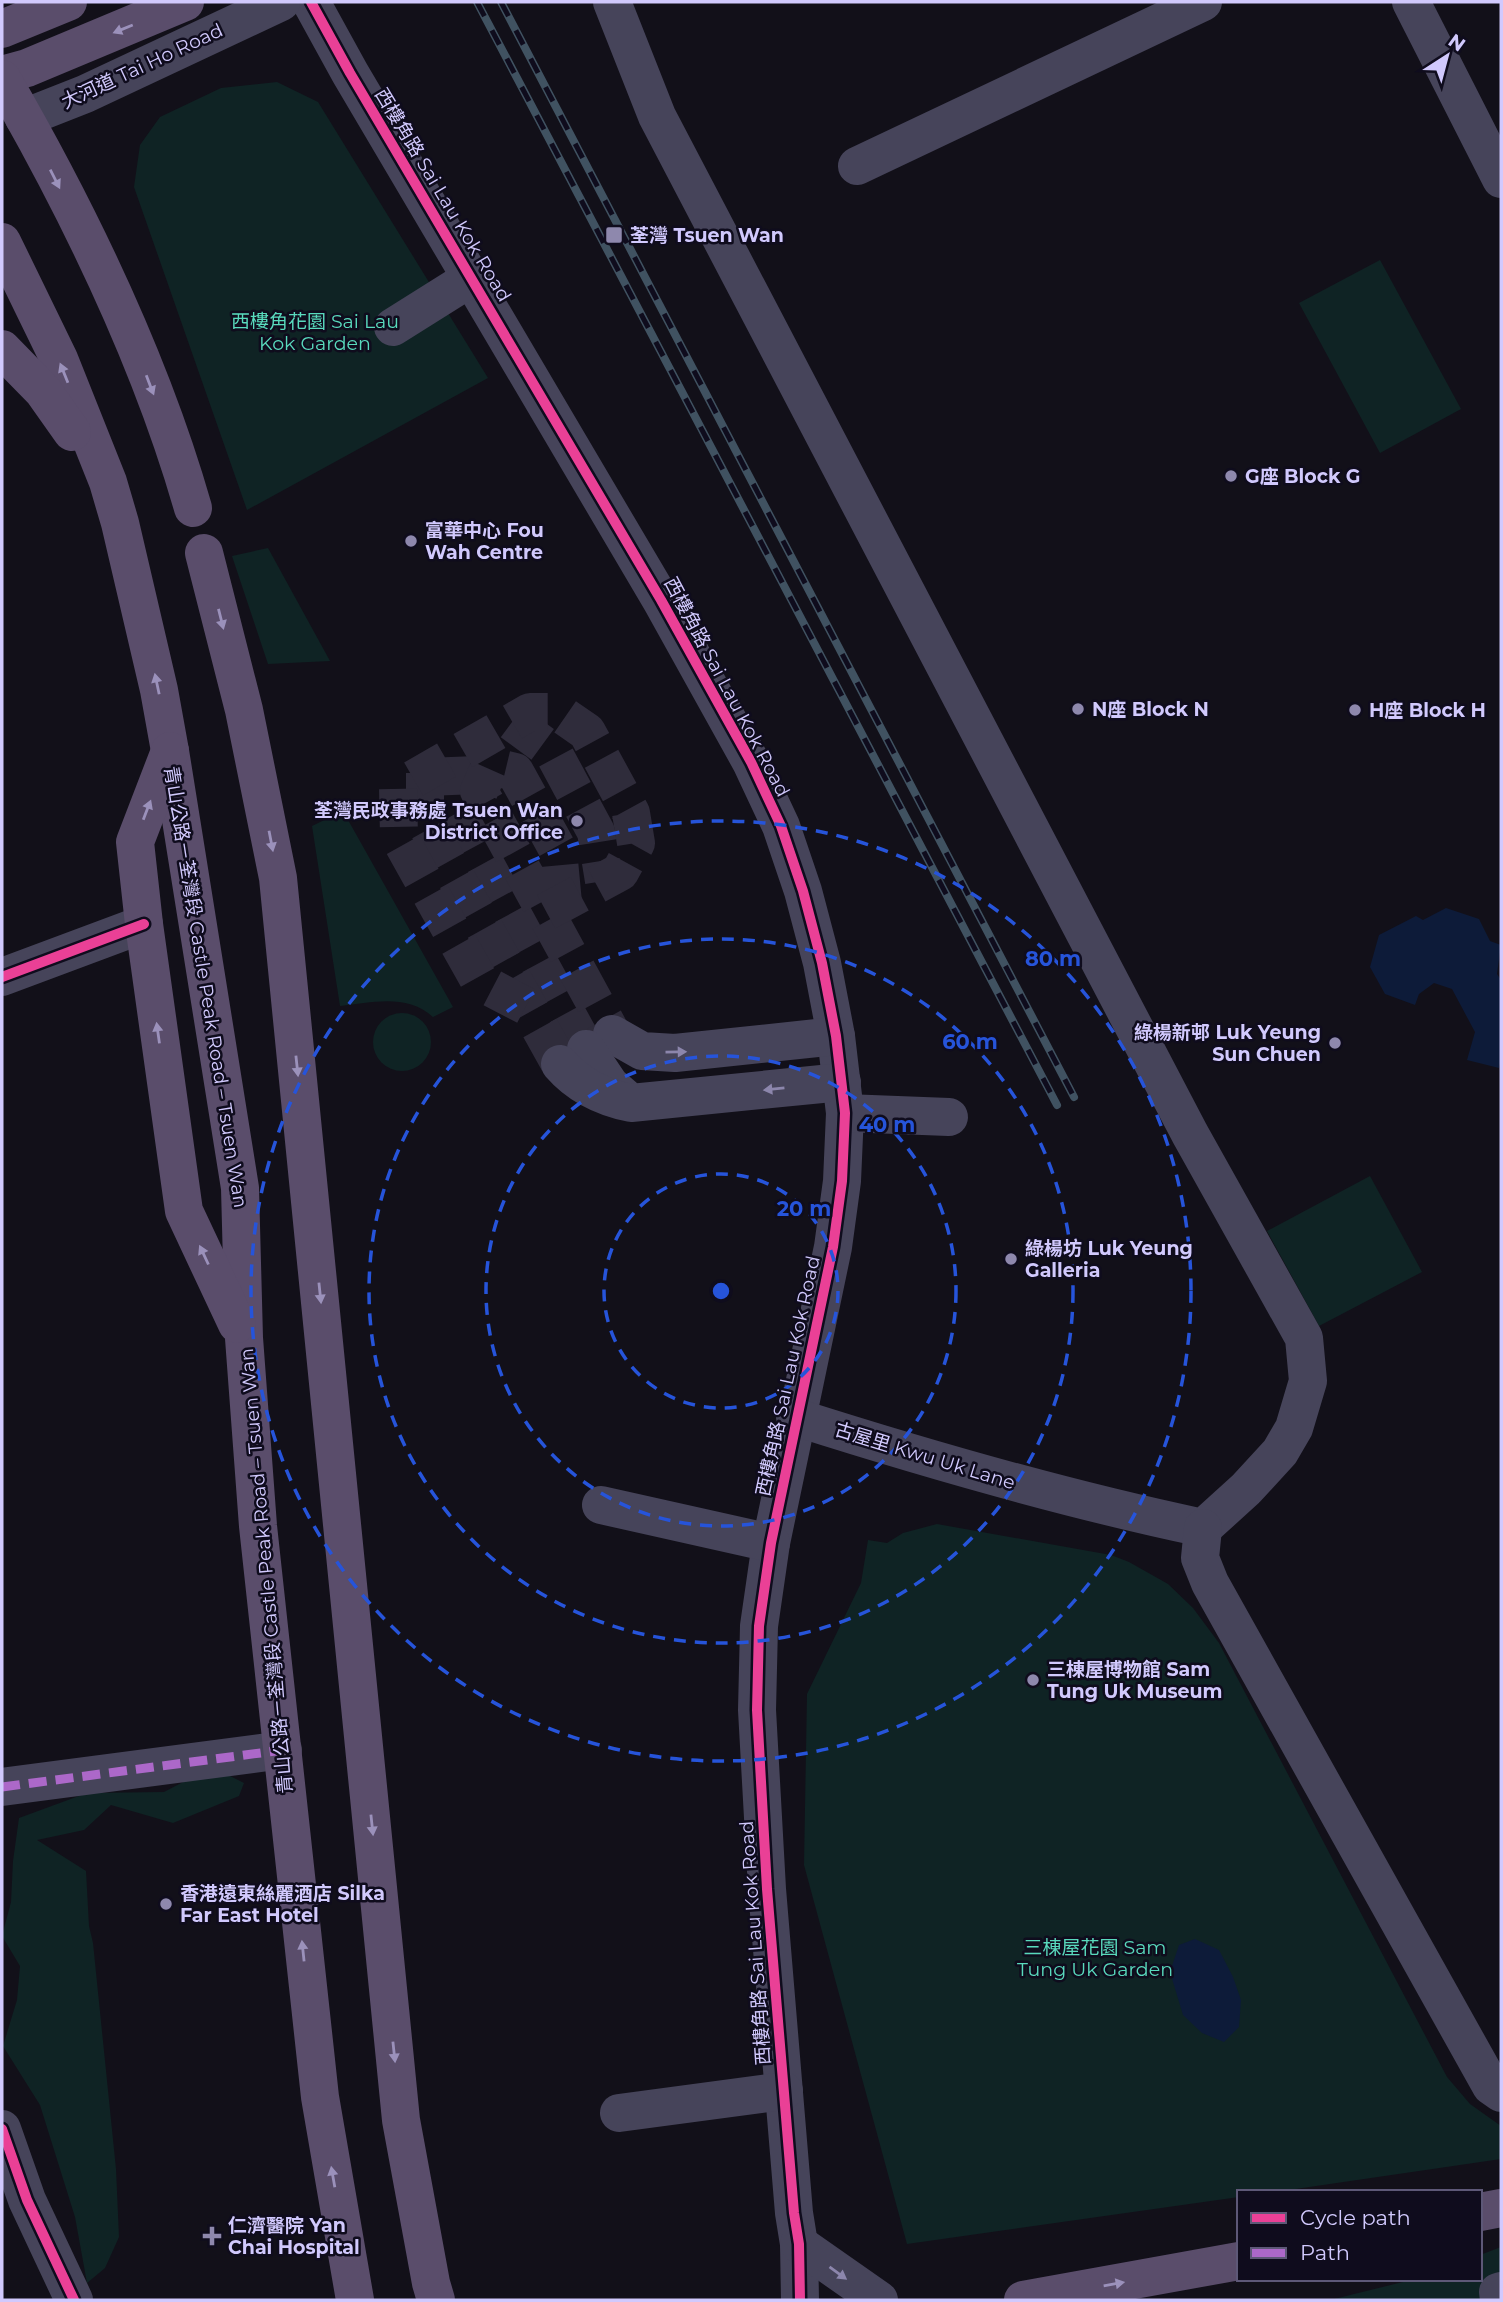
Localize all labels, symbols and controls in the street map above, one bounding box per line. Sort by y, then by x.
street label: 大河道 Tai Ho Road [58,18,226,114]
north arrow [1412,21,1482,91]
one-way arrow [112,24,133,35]
text: N [1444,29,1470,56]
street label: 西樓角路 Sai Lau Kok Road [370,84,516,306]
one-way arrow [50,169,61,189]
place label: 荃灣 Tsuen Wan [630,224,784,247]
marker: 荃灣 Tsuen Wan [604,225,624,245]
park label: 西樓角花園 Sai Lau Kok Garden [231,310,399,355]
one-way arrow [58,362,69,383]
one-way arrow [145,375,156,396]
place label: G座 Block G [1245,465,1360,488]
marker: G座 Block G [1223,468,1239,484]
place label: 富華中心 Fou Wah Centre [425,519,544,564]
marker: 富華中心 Fou Wah Centre [403,533,419,549]
street label: 西樓角路 Sai Lau Kok Road [659,573,795,801]
one-way arrow [216,608,227,630]
one-way arrow [152,673,163,695]
place label: N座 Block N [1092,698,1209,721]
place label: H座 Block H [1369,699,1486,722]
marker: N座 Block N [1070,701,1086,717]
marker: H座 Block H [1347,702,1363,718]
street label: 青山公路－荃灣段 Castle Peak Road – Tsuen Wan [160,764,252,1210]
one-way arrow [142,799,153,820]
place label: 荃灣民政事務處 Tsuen Wan District Office [314,799,563,844]
marker: 荃灣民政事務處 Tsuen Wan District Office [569,813,585,829]
one-way arrow [265,830,276,852]
text: 80 m [1025,946,1081,971]
place label: 綠楊新邨 Luk Yeung Sun Chuen [1134,1021,1321,1066]
one-way arrow [153,1022,164,1044]
text: 60 m [942,1029,998,1054]
marker: 綠楊新邨 Luk Yeung Sun Chuen [1327,1035,1343,1051]
one-way arrow [665,1046,687,1058]
one-way arrow [292,1056,303,1078]
one-way arrow [763,1084,785,1095]
text: 40 m [859,1112,915,1137]
text: 20 m [777,1196,831,1221]
place label: 綠楊坊 Luk Yeung Galleria [1025,1237,1193,1282]
one-way arrow [199,1244,210,1265]
marker: 綠楊坊 Luk Yeung Galleria [1003,1251,1019,1267]
street label: 西樓角路 Sai Lau Kok Road [751,1254,825,1498]
centre of rings [709,1279,733,1303]
one-way arrow [315,1282,326,1304]
street label: 青山公路－荃灣段 Castle Peak Road – Tsuen Wan [235,1347,297,1795]
street label: 古屋里 Kwu Uk Lane [832,1418,1018,1494]
place label: 三棟屋博物館 Sam Tung Uk Museum [1047,1658,1223,1703]
marker: 三棟屋博物館 Sam Tung Uk Museum [1025,1672,1041,1688]
one-way arrow [366,1814,377,1836]
street label: 西樓角路 Sai Lau Kok Road [735,1820,775,2066]
place label: 香港遠東絲麗酒店 Silka Far East Hotel [180,1882,385,1927]
marker: 香港遠東絲麗酒店 Silka Far East Hotel [158,1896,174,1912]
park label: 三棟屋花園 Sam Tung Uk Garden [1017,1936,1173,1981]
one-way arrow [298,1940,309,1962]
one-way arrow [389,2041,400,2063]
one-way arrow [327,2165,338,2187]
legend [1237,2190,1482,2281]
text: Cycle path [1300,2205,1411,2230]
place label: 仁濟醫院 Yan Chai Hospital [228,2214,360,2259]
marker: 仁濟醫院 Yan Chai Hospital [202,2226,222,2246]
text: Path [1300,2240,1350,2265]
one-way arrow [829,2265,847,2280]
one-way arrow [1104,2278,1126,2289]

